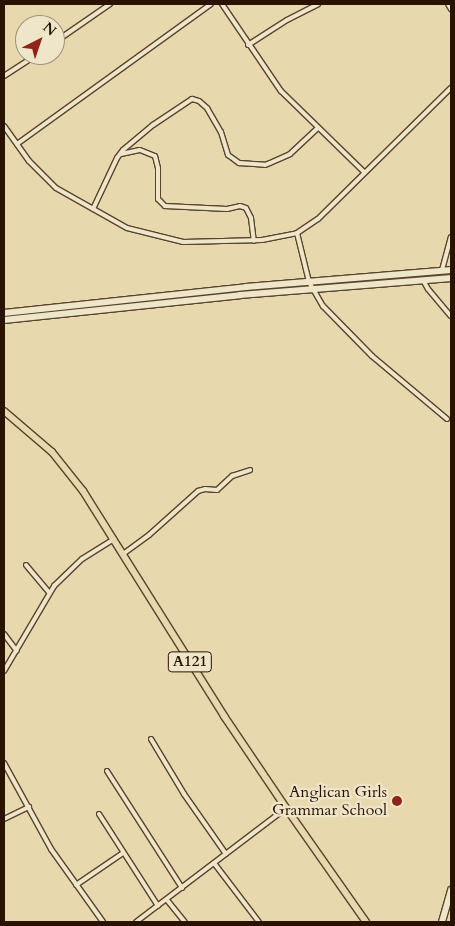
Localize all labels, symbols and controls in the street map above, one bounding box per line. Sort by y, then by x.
north arrow [15,15,65,65]
text: N [39,18,60,40]
road number: A121 [168,650,212,674]
place label: Anglican Girls Grammar School [272,782,387,820]
marker: Anglican Girls Grammar School [391,795,403,807]

